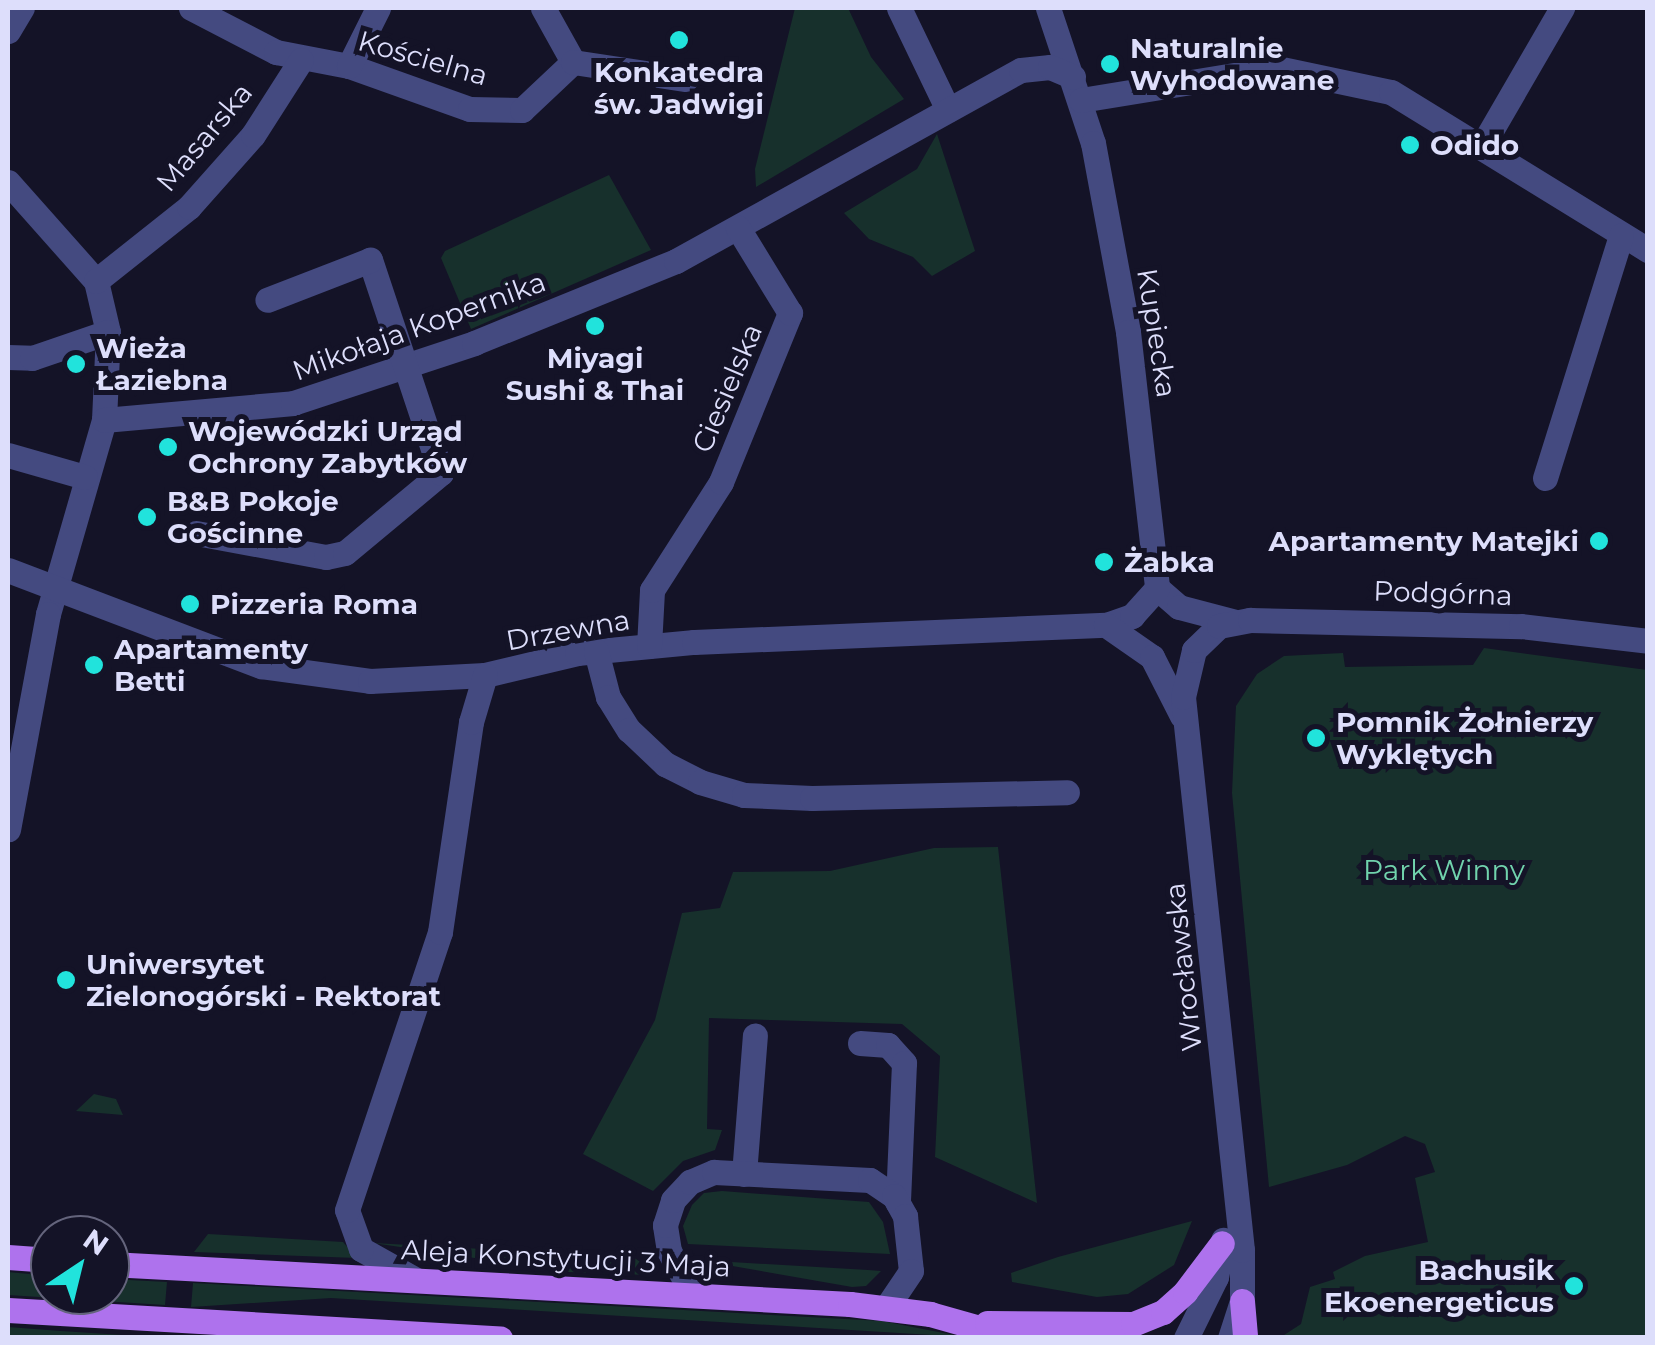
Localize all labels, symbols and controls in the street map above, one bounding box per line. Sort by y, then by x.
street label: Kościelna [354,23,492,93]
marker: Konkatedra św. Jadwigi [668,29,690,51]
place label: Naturalnie Wyhodowane [1130,31,1334,97]
marker: Naturalnie Wyhodowane [1099,53,1121,75]
place label: Konkatedra św. Jadwigi [594,55,764,121]
street label: Masarska [149,76,259,198]
place label: Odido [1430,128,1519,162]
marker: Odido [1399,134,1421,156]
street label: Mikołaja Kopernika [288,265,550,387]
street label: Kupiecka [1130,266,1184,400]
marker: Miyagi Sushi & Thai [584,315,606,337]
street label: Ciesielska [685,319,769,457]
place label: Wieża Łaziebna [96,331,228,397]
place label: Miyagi Sushi & Thai [506,341,684,407]
marker: Wieża Łaziebna [65,353,87,375]
place label: Wojewódzki Urząd Ochrony Zabytków [188,414,467,480]
marker: Wojewódzki Urząd Ochrony Zabytków [157,436,179,458]
place label: B&B Pokoje Gościnne [167,484,339,550]
marker: B&B Pokoje Gościnne [136,506,158,528]
place label: Apartamenty Matejki [1269,524,1579,558]
marker: Apartamenty Matejki [1588,530,1610,552]
place label: Żabka [1124,545,1215,579]
marker: Żabka [1093,551,1115,573]
street label: Podgórna [1373,574,1513,612]
place label: Pizzeria Roma [210,587,418,621]
marker: Pizzeria Roma [179,593,201,615]
street label: Drzewna [503,603,633,657]
place label: Apartamenty Betti [114,632,308,698]
marker: Apartamenty Betti [83,654,105,676]
place label: Pomnik Żołnierzy Wyklętych [1336,705,1593,771]
marker: Pomnik Żołnierzy Wyklętych [1305,727,1327,749]
park label: Park Winny [1363,853,1525,887]
street label: Wrocławska [1157,881,1209,1053]
place label: Uniwersytet Zielonogórski - Rektorat [86,947,441,1013]
marker: Uniwersytet Zielonogórski - Rektorat [55,969,77,991]
north arrow [30,1215,130,1315]
text: N [77,1222,115,1262]
street label: Aleja Konstytucji 3 Maja [400,1233,732,1283]
place label: Bachusik Ekoenergeticus [1324,1253,1554,1319]
marker: Bachusik Ekoenergeticus [1563,1275,1585,1297]

